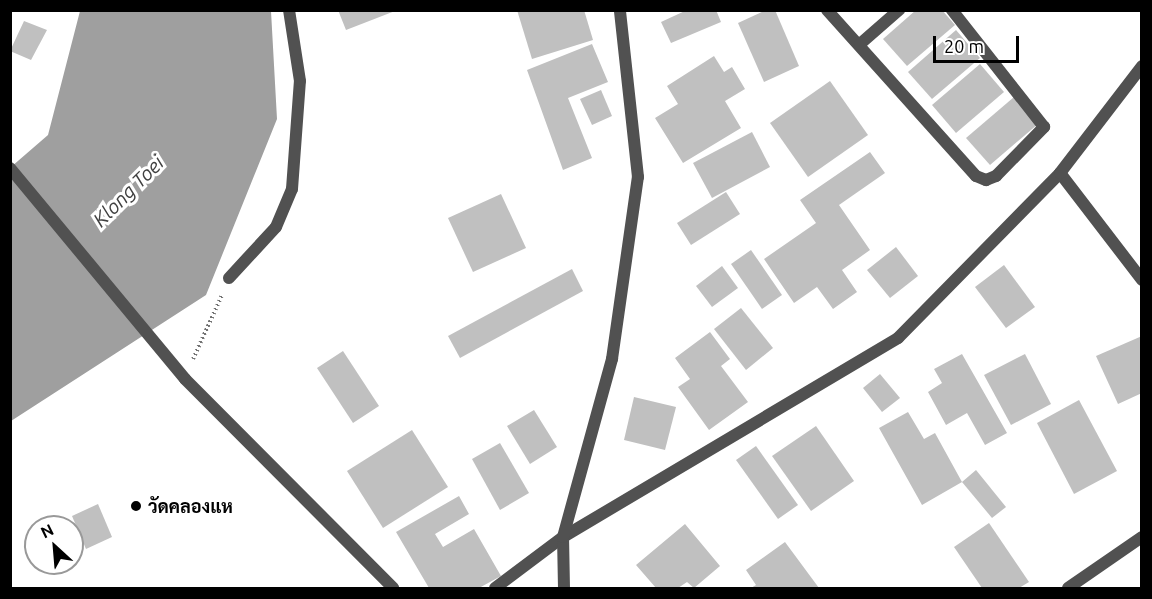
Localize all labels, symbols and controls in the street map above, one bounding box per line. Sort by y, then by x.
scale bar [936,24,1022,62]
text: 20 m [944,36,984,56]
water label: Klong Toei [87,150,169,232]
place label: วัดคลองแห [148,495,233,517]
marker: วัดคลองแห [129,499,143,513]
north arrow [24,515,84,575]
text: N [38,520,56,541]

